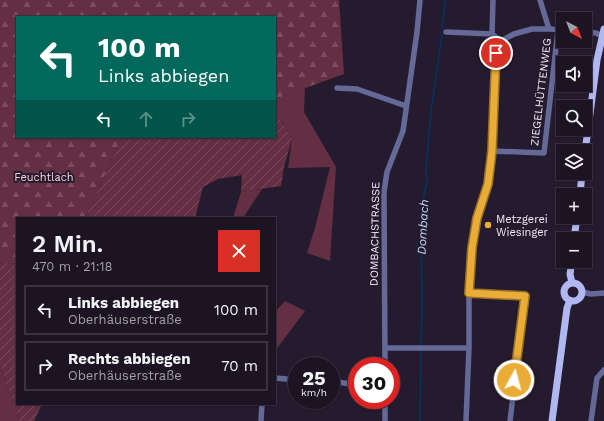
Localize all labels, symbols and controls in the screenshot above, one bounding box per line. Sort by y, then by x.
north arrow [556,12,592,48]
map controls [556,12,592,268]
text: 100 m [98,31,181,64]
icon: left [32,32,84,84]
pin [479,36,513,70]
street label: ZIEGELHÜTTENWEG [527,37,554,147]
icon: arrive [485,42,507,64]
button: sound [556,56,592,92]
text: Links abbiegen [98,65,229,86]
button: search [556,100,592,136]
icon: left [93,108,115,130]
icon: ahead [135,108,157,130]
icon: right [177,108,199,130]
button: layers [556,144,592,180]
park label: Feuchtlach [14,171,74,184]
street label: DOMBACHSTRASSE [368,182,382,286]
button: + [556,188,592,224]
water label: Dombach [415,199,431,255]
place label: Metzgerei Wiesinger [496,213,549,239]
marker: Metzgerei Wiesinger [483,220,493,230]
text: 2 Min. [32,230,103,258]
button: close [218,230,260,272]
button: − [556,232,592,268]
text: 470 m · 21:18 [32,259,113,274]
text: Links abbiegen [68,294,179,312]
icon: left [34,299,56,321]
text: 100 m [214,301,258,319]
text: Oberhäuserstraße [68,312,182,327]
text: Rechts abbiegen [68,350,190,368]
icon: right [34,355,56,377]
text: 70 m [221,357,258,375]
speed limit sign: 30 [348,357,400,409]
position arrow [493,359,535,401]
text: 25 [302,366,326,390]
text: Oberhäuserstraße [68,368,182,383]
text: km/h [301,387,327,398]

